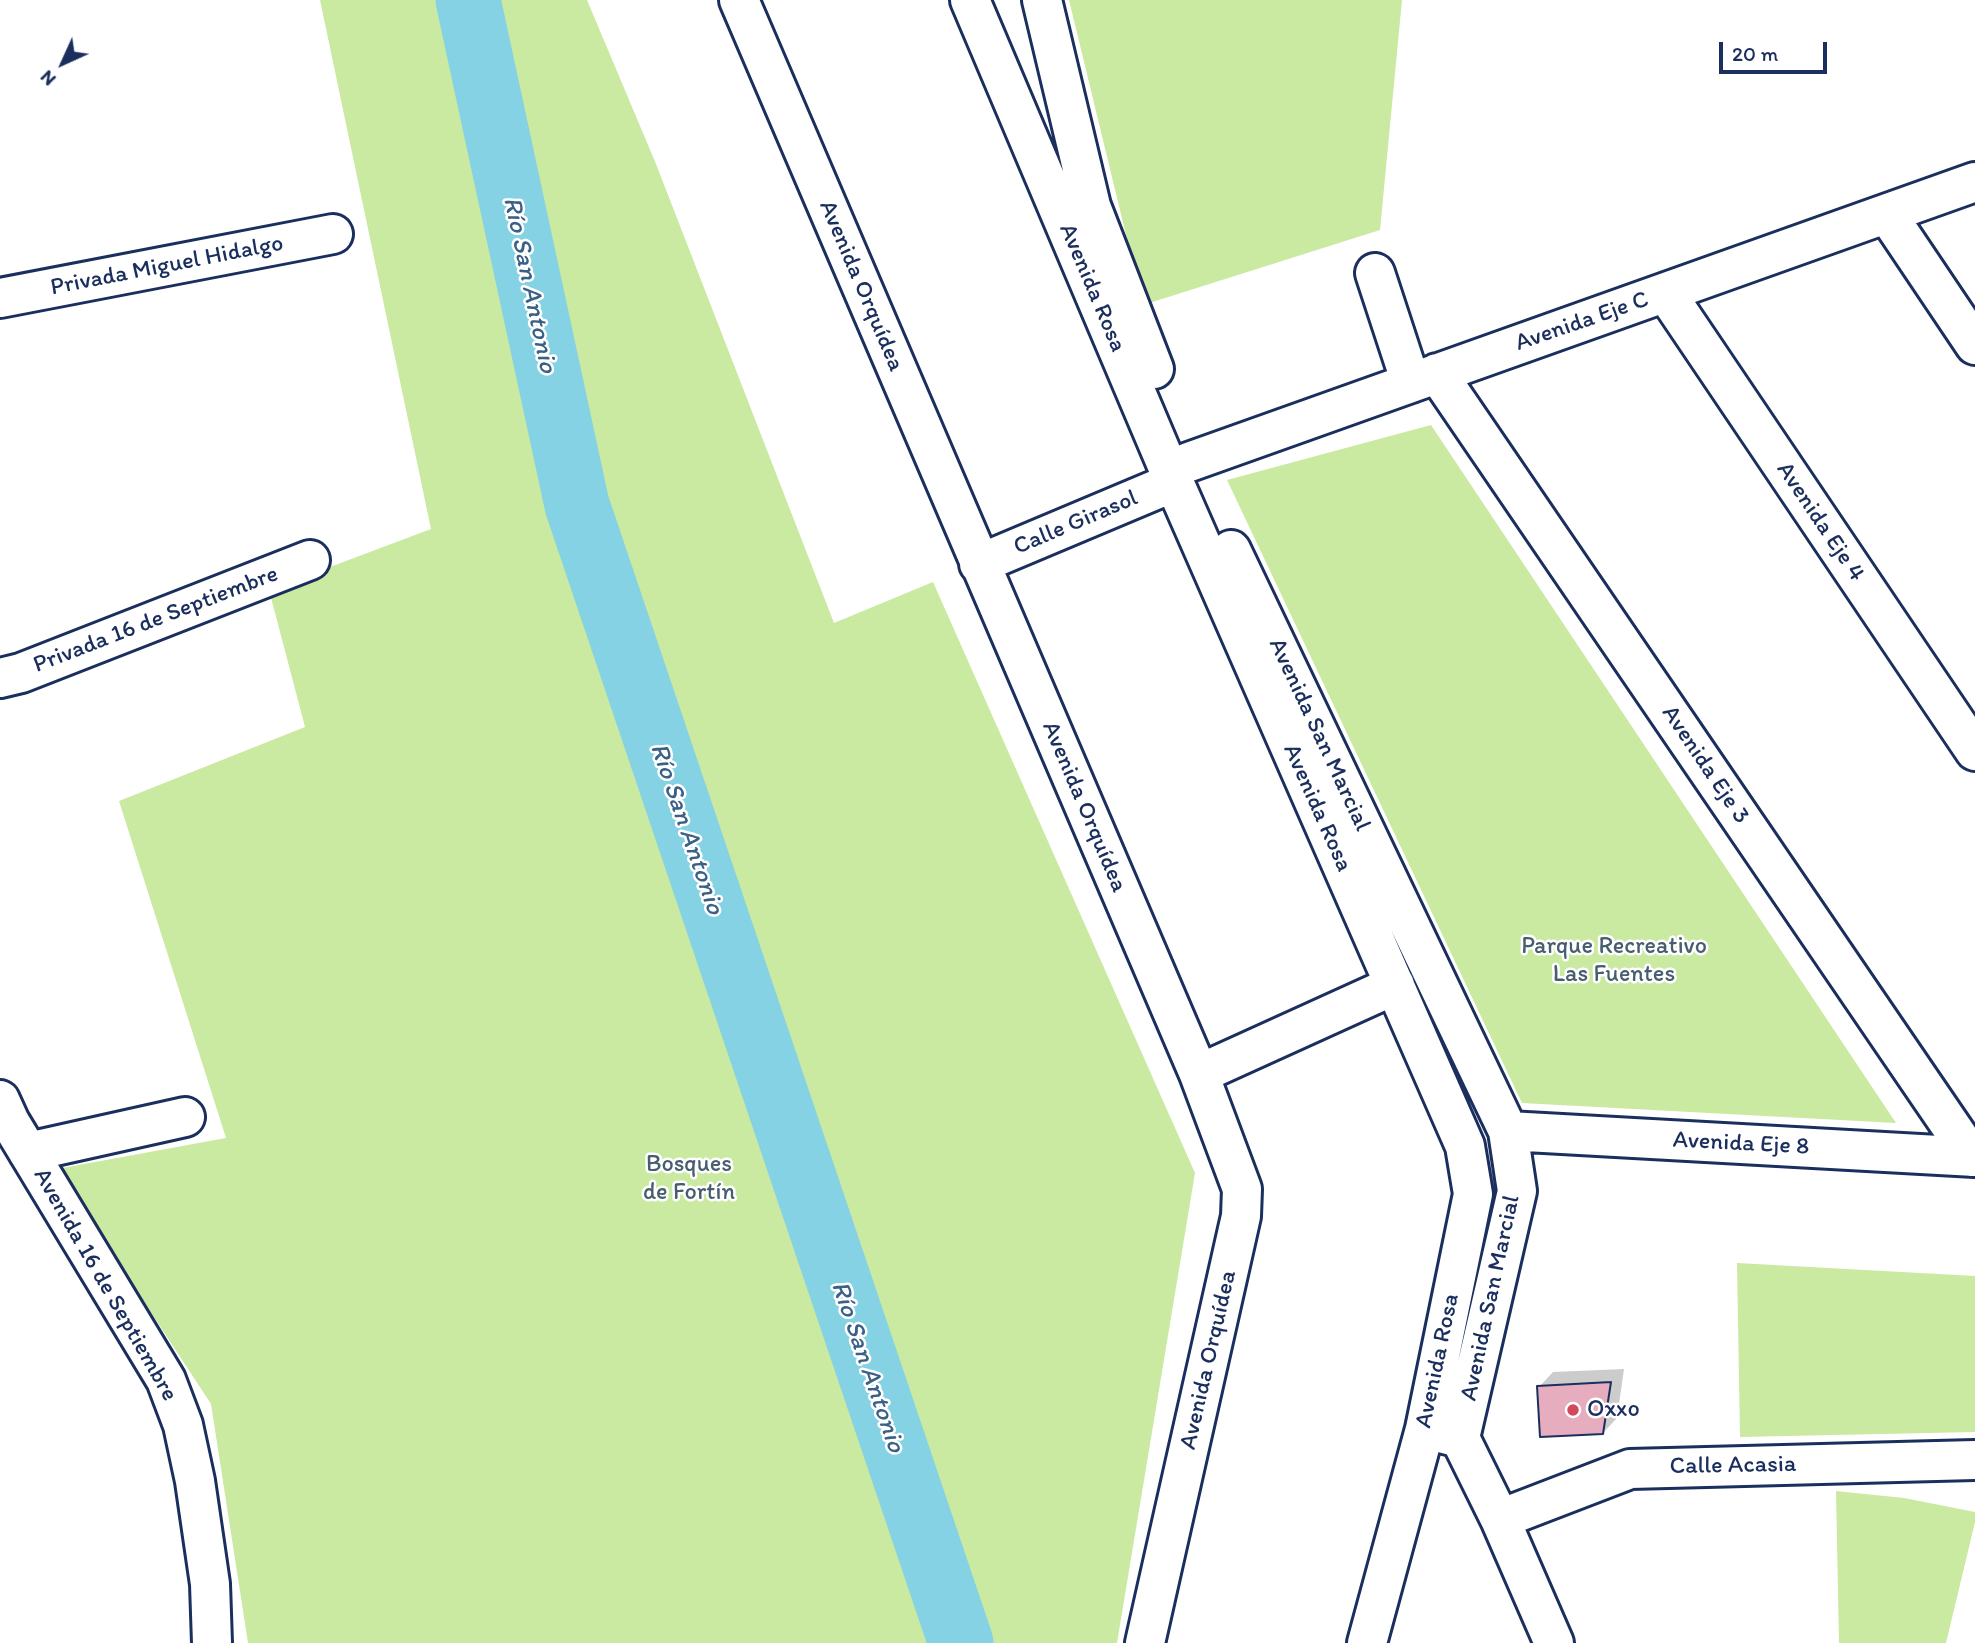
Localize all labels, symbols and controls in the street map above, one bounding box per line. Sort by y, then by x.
north arrow [28,28,98,98]
scale bar [1723,28,1832,72]
text: 20 m [1732,41,1778,66]
text: N [35,66,60,91]
water label: Río San Antonio [495,194,563,376]
street label: Avenida Orquídea [812,196,910,376]
street label: Avenida Rosa [1052,220,1132,356]
street label: Privada Miguel Hidalgo [48,229,286,303]
street label: Avenida Eje C [1512,286,1652,358]
street label: Avenida Eje 4 [1770,457,1870,587]
street label: Calle Girasol [1010,484,1142,562]
street label: Privada 16 de Septiembre [30,560,282,680]
street label: Avenida San Marcial [1262,634,1376,836]
street label: Avenida Eje 3 [1655,700,1755,830]
street label: Avenida Orquídea [1035,717,1133,897]
water label: Río San Antonio [642,739,730,919]
street label: Avenida Rosa [1276,740,1358,876]
park label: Parque Recreativo Las Fuentes [1521,933,1707,989]
street label: Avenida Eje 8 [1672,1126,1810,1162]
park label: Bosques de Fortín [643,1151,735,1207]
street label: Avenida 16 de Septiembre [26,1163,184,1407]
street label: Avenida San Marcial [1455,1193,1527,1403]
street label: Avenida Orquídea [1174,1268,1244,1452]
water label: Río San Antonio [823,1277,911,1457]
street label: Avenida Rosa [1410,1291,1466,1431]
place label: Oxxo [1587,1396,1640,1424]
marker: Oxxo [1565,1402,1581,1418]
street label: Calle Acasia [1669,1450,1797,1482]

